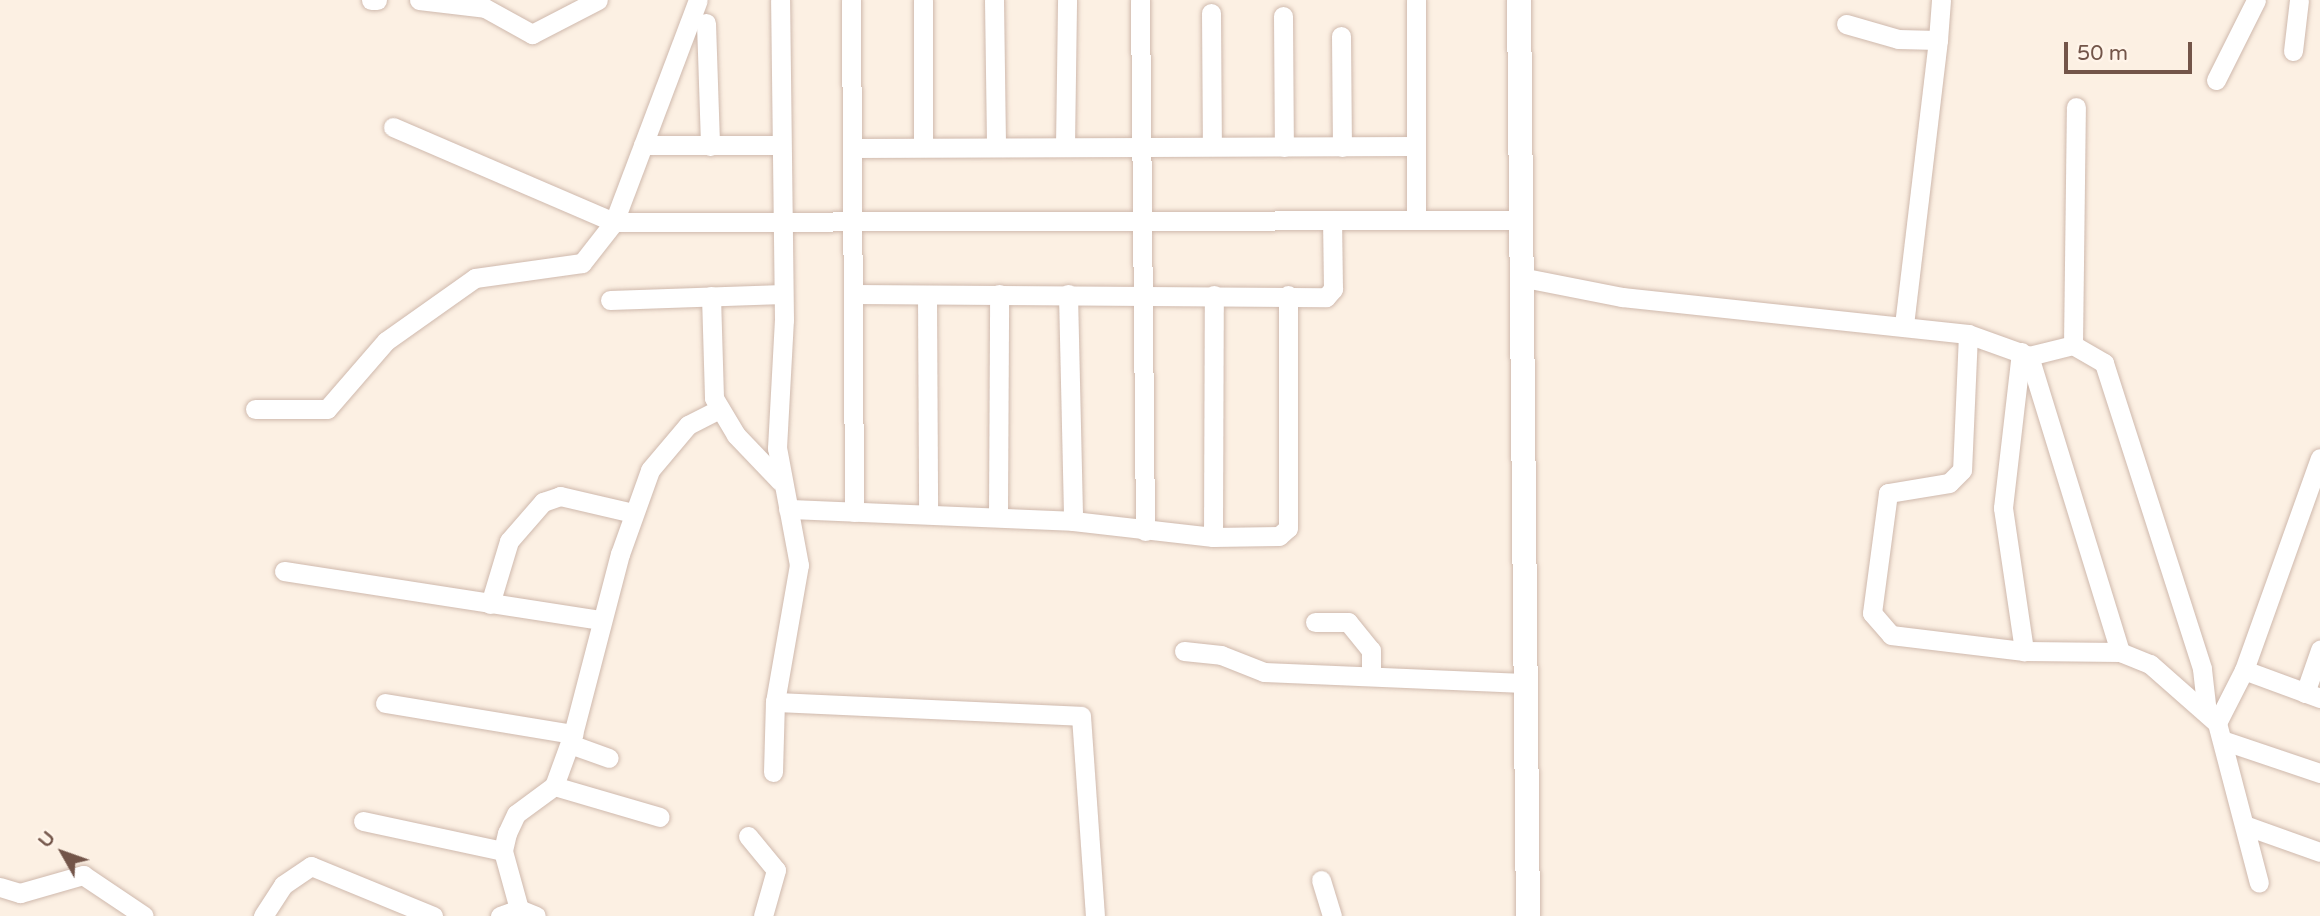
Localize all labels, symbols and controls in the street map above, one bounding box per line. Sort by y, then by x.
scale bar [2068,28,2196,72]
text: 50 m [2077,41,2128,66]
north arrow [28,818,98,888]
text: U [34,827,60,852]

